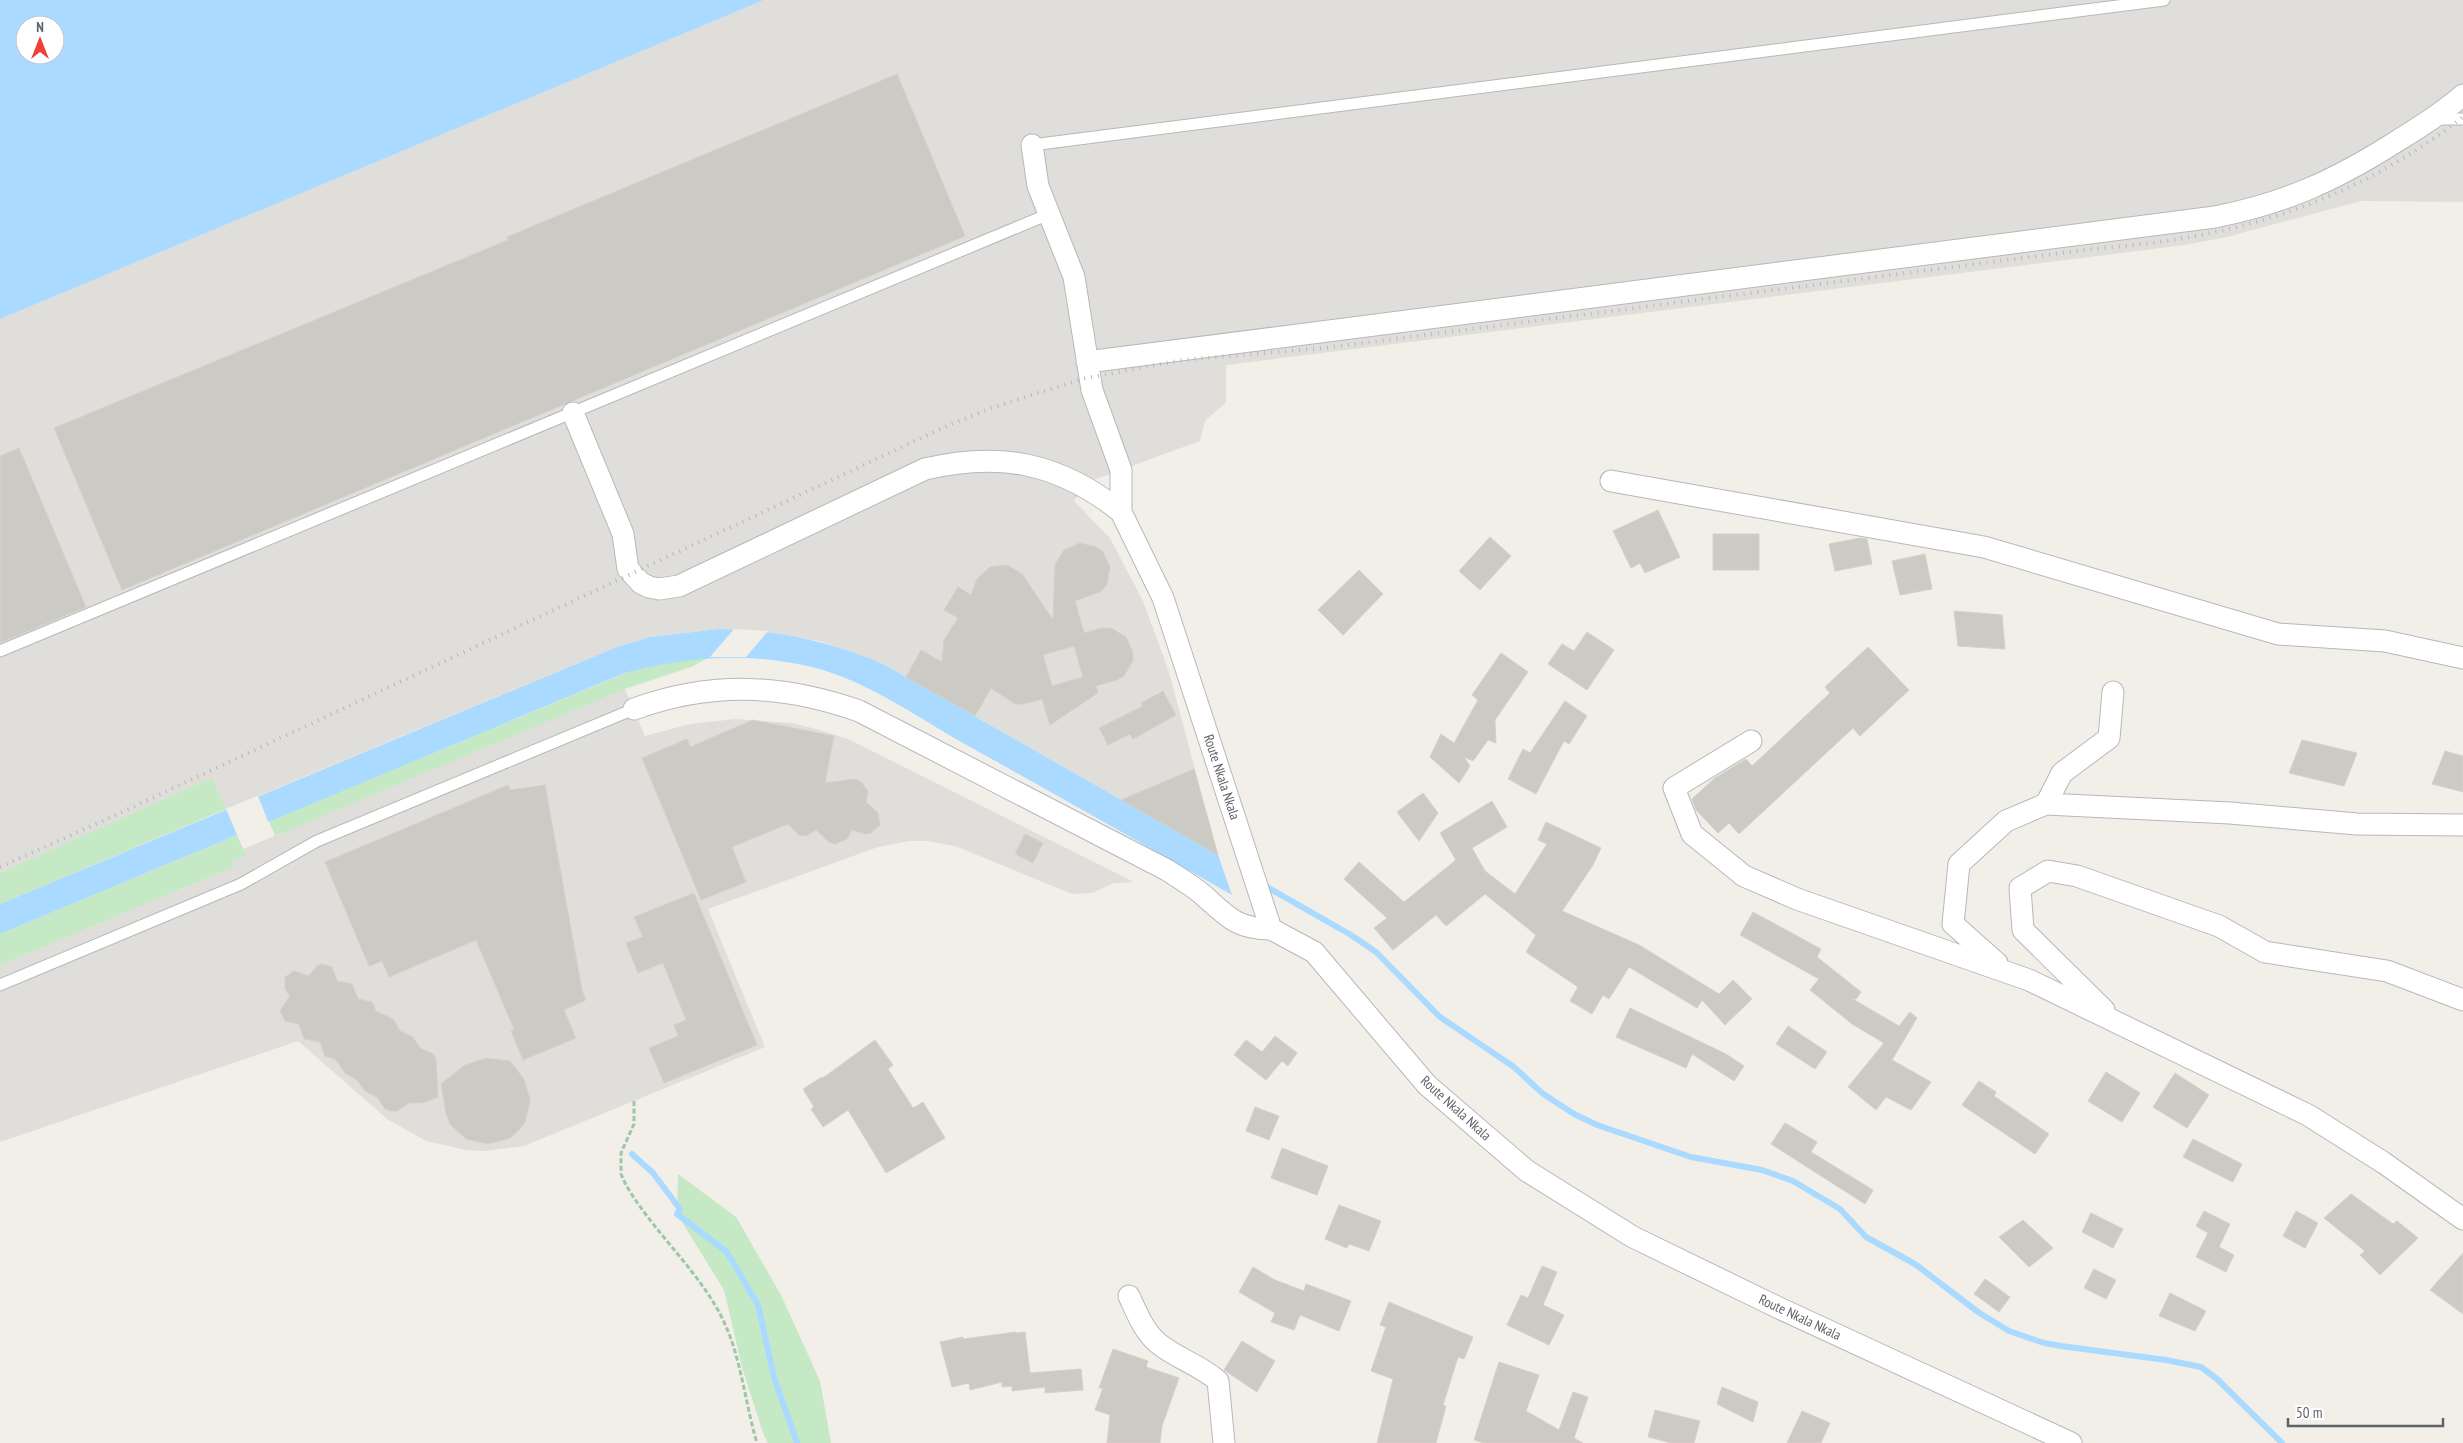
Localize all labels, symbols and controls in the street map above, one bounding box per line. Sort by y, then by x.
north arrow [15,15,65,65]
text: N [36,18,44,36]
street label: Route Nkala Nkala [1200,732,1244,822]
street label: Route Nkala Nkala [1417,1072,1495,1144]
street label: Route Nkala Nkala [1756,1290,1844,1344]
scale bar [2288,1396,2443,1428]
text: 50 m [2296,1403,2322,1422]

